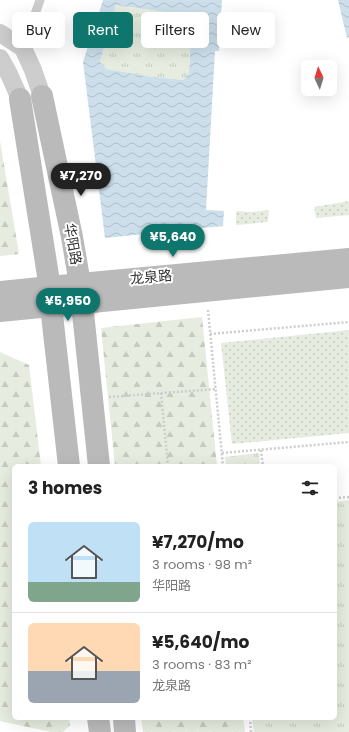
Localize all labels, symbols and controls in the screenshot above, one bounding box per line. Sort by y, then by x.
chip: Buy [12,12,65,48]
chip: Rent [73,12,133,48]
chip: Filters [141,12,209,48]
chip: New [217,12,275,48]
north arrow [301,60,337,96]
map controls [301,60,337,96]
pin: ¥7,270 [48,163,114,197]
text: ¥7,270 [60,166,102,185]
street label: 华阳路 [60,222,86,266]
pin: ¥5,640 [140,224,206,258]
text: ¥5,640 [150,227,196,246]
street label: 龙泉路 [129,265,173,289]
pin: ¥5,950 [35,288,101,322]
text: ¥5,950 [45,291,91,310]
text: 3 homes [28,476,102,500]
icon: filters [299,477,321,499]
text: ¥7,270/mo [152,530,244,554]
icon: home [60,538,108,586]
text: 3 rooms · 98 m² [152,555,252,574]
text: 华阳路 [152,576,191,595]
text: ¥5,640/mo [152,630,249,654]
icon: home [60,639,108,687]
text: 3 rooms · 83 m² [152,655,252,674]
text: 龙泉路 [152,676,191,695]

